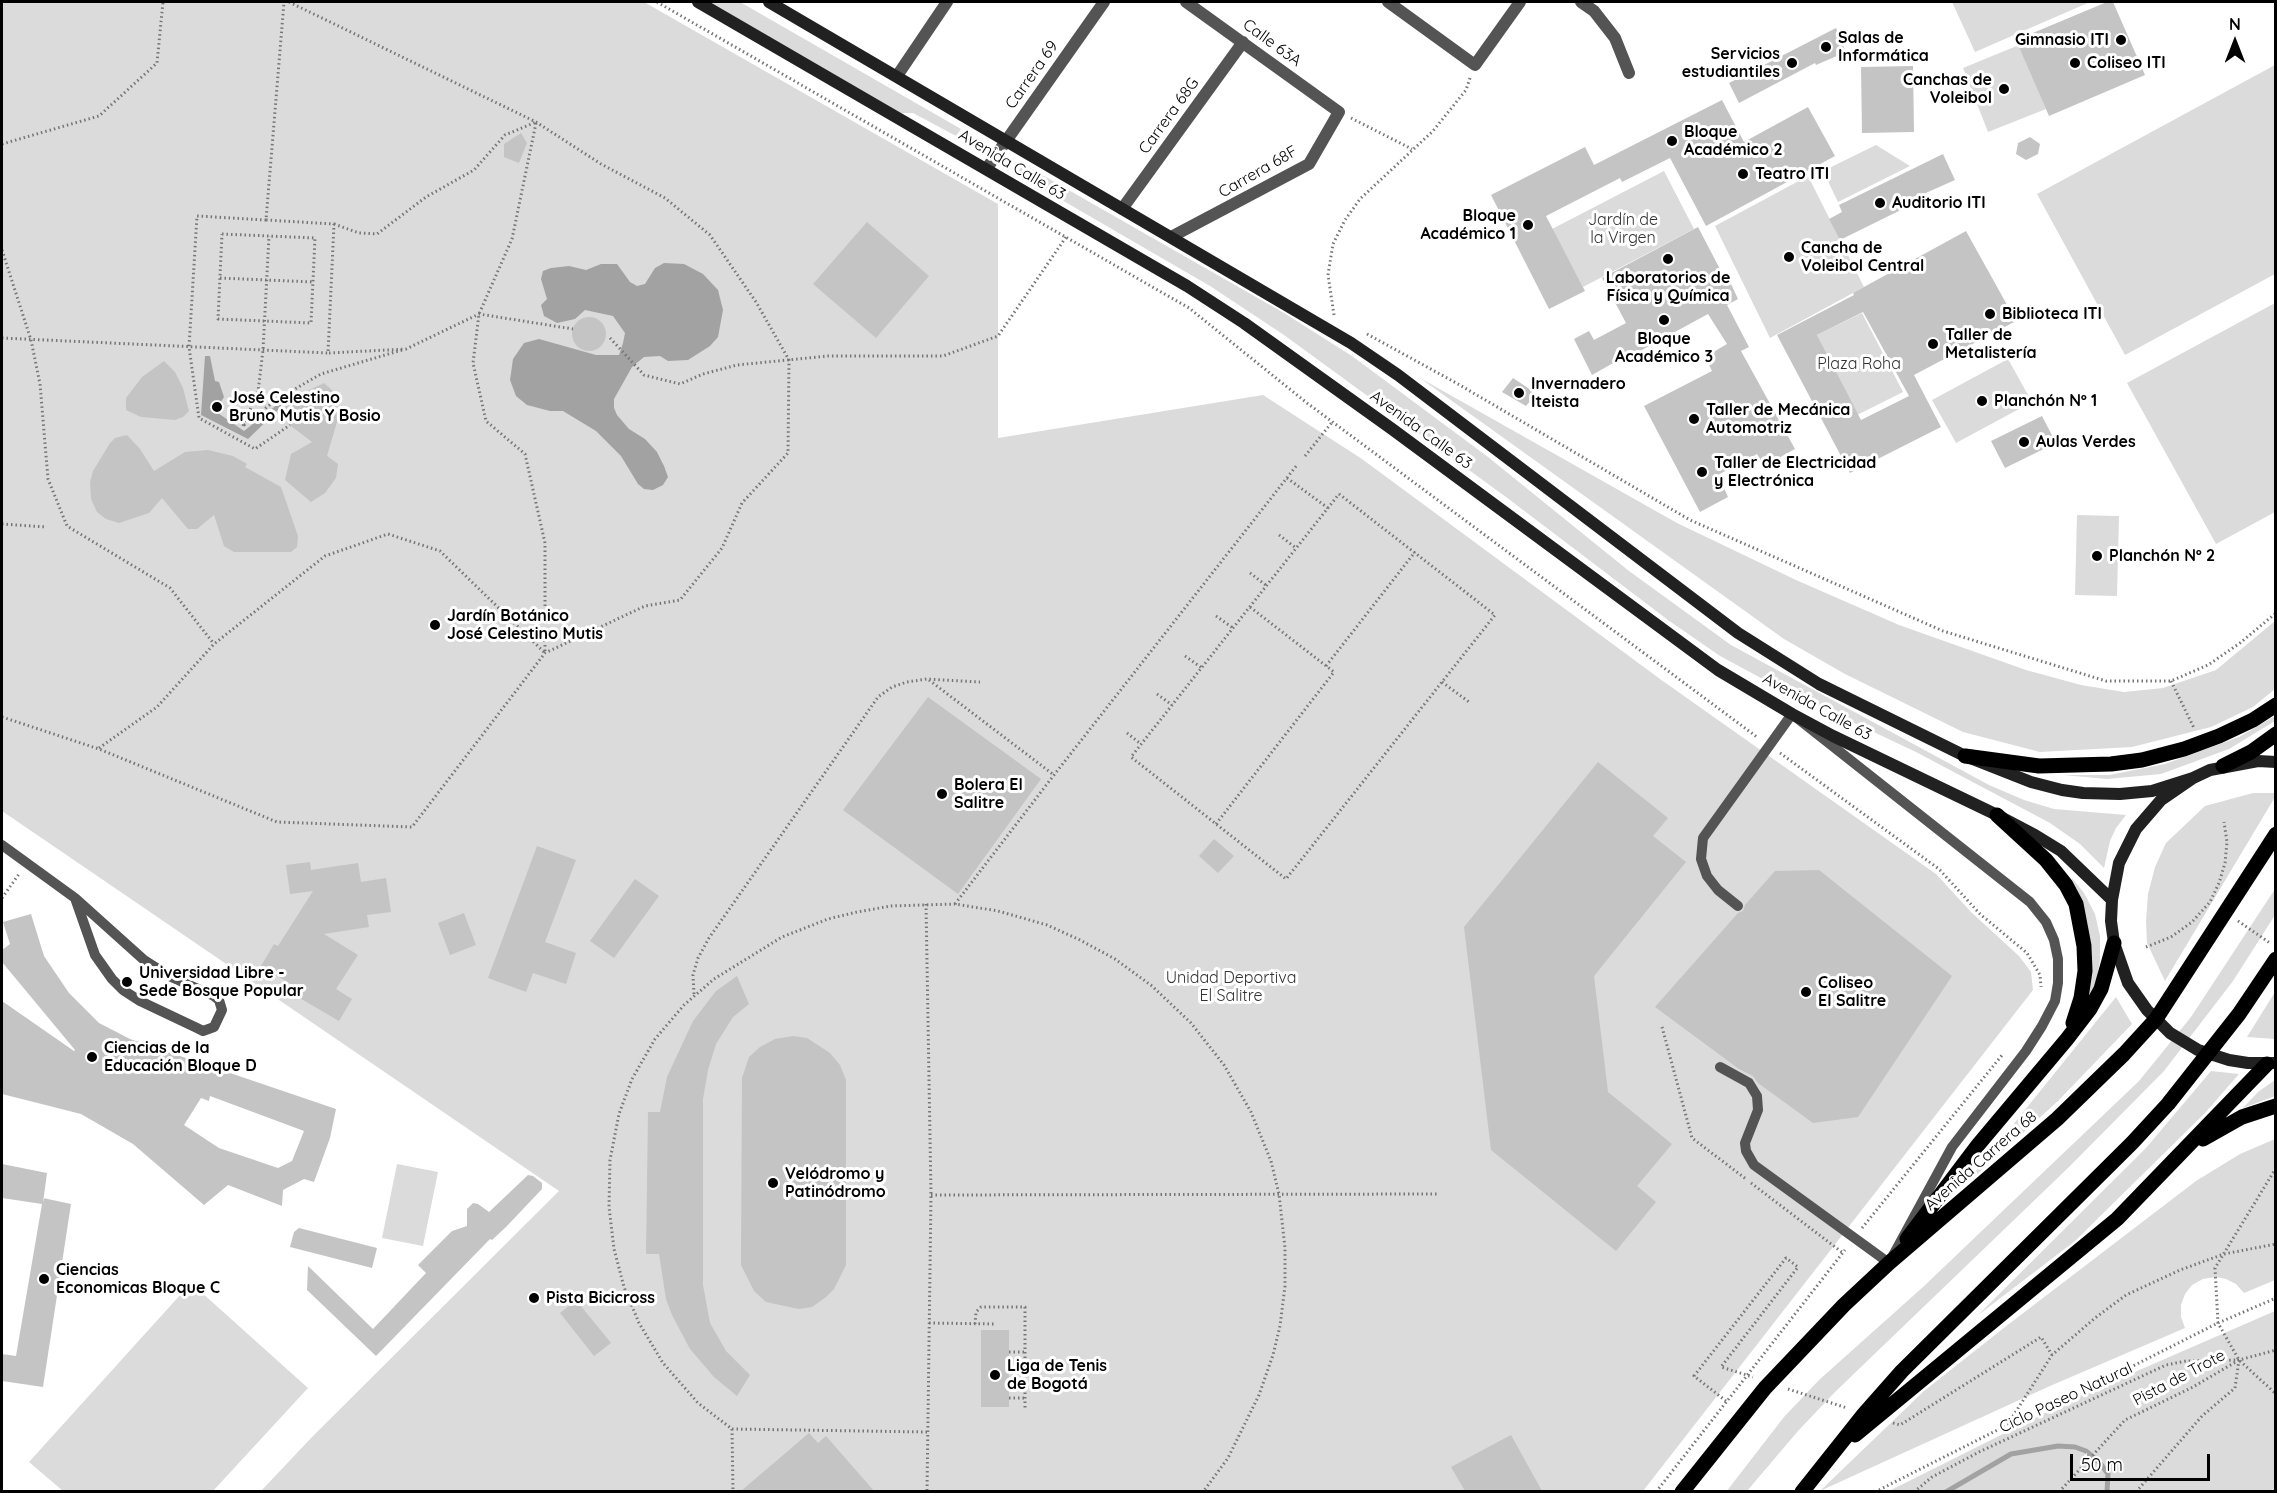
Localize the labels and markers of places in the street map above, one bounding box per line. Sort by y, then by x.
place label: Salas de Informática [1838,28,1929,66]
place label: Gimnasio ITI [2015,30,2109,50]
marker: Gimnasio ITI [2114,33,2128,47]
marker: Salas de Informática [1819,40,1833,54]
place label: Servicios estudiantiles [1682,44,1780,82]
place label: Coliseo ITI [2087,53,2166,73]
marker: Servicios estudiantiles [1785,56,1799,70]
marker: Coliseo ITI [2068,56,2082,70]
place label: Canchas de Voleibol [1903,70,1992,108]
marker: Canchas de Voleibol [1997,82,2011,96]
place label: Bloque Académico 2 [1684,122,1782,160]
marker: Bloque Académico 2 [1665,134,1679,148]
place label: Teatro ITI [1755,164,1829,184]
marker: Teatro ITI [1736,167,1750,181]
place label: Auditorio ITI [1892,193,1986,213]
marker: Auditorio ITI [1873,196,1887,210]
place label: Bloque Académico 1 [1420,206,1516,244]
marker: Bloque Académico 1 [1521,218,1535,232]
place label: Cancha de Voleibol Central [1801,238,1924,276]
marker: Cancha de Voleibol Central [1782,250,1796,264]
marker: Laboratorios de Física y Química [1661,252,1675,266]
place label: Laboratorios de Física y Química [1606,268,1730,306]
place label: Biblioteca ITI [2002,304,2102,324]
marker: Biblioteca ITI [1983,307,1997,321]
marker: Bloque Académico 3 [1657,313,1671,327]
place label: Taller de Metalistería [1945,325,2037,363]
place label: Bloque Académico 3 [1615,329,1713,367]
marker: Taller de Metalistería [1926,337,1940,351]
place label: Invernadero Iteista [1531,374,1626,412]
marker: Invernadero Iteista [1512,386,1526,400]
place label: José Celestino Bruno Mutis Y Bosio [229,388,381,426]
place label: Planchón Nº 1 [1994,391,2097,411]
marker: Planchón Nº 1 [1975,394,1989,408]
marker: José Celestino Bruno Mutis Y Bosio [210,400,224,414]
place label: Taller de Mecánica Automotriz [1706,400,1850,438]
marker: Taller de Mecánica Automotriz [1687,412,1701,426]
place label: Aulas Verdes [2036,432,2136,452]
marker: Aulas Verdes [2017,435,2031,449]
place label: Taller de Electricidad y Electrónica [1714,453,1876,491]
marker: Taller de Electricidad y Electrónica [1695,465,1709,479]
place label: Planchón Nº 2 [2109,546,2215,566]
marker: Planchón Nº 2 [2090,549,2104,563]
place label: Jardín Botánico José Celestino Mutis [447,606,603,644]
marker: Jardín Botánico José Celestino Mutis [428,618,442,632]
place label: Bolera El Salitre [954,775,1023,813]
marker: Bolera El Salitre [935,787,949,801]
place label: Universidad Libre - Sede Bosque Popular [139,963,304,1001]
place label: Coliseo El Salitre [1818,973,1886,1011]
marker: Universidad Libre - Sede Bosque Popular [120,975,134,989]
marker: Coliseo El Salitre [1799,985,1813,999]
place label: Ciencias de la Educación Bloque D [104,1038,257,1076]
marker: Ciencias de la Educación Bloque D [85,1050,99,1064]
place label: Velódromo y Patinódromo [785,1164,886,1202]
marker: Velódromo y Patinódromo [766,1176,780,1190]
place label: Ciencias Economicas Bloque C [56,1260,220,1298]
marker: Ciencias Economicas Bloque C [37,1272,51,1286]
place label: Pista Bicicross [546,1288,655,1308]
marker: Pista Bicicross [527,1291,541,1305]
place label: Liga de Tenis de Bogotá [1007,1356,1107,1394]
marker: Liga de Tenis de Bogotá [988,1368,1002,1382]

